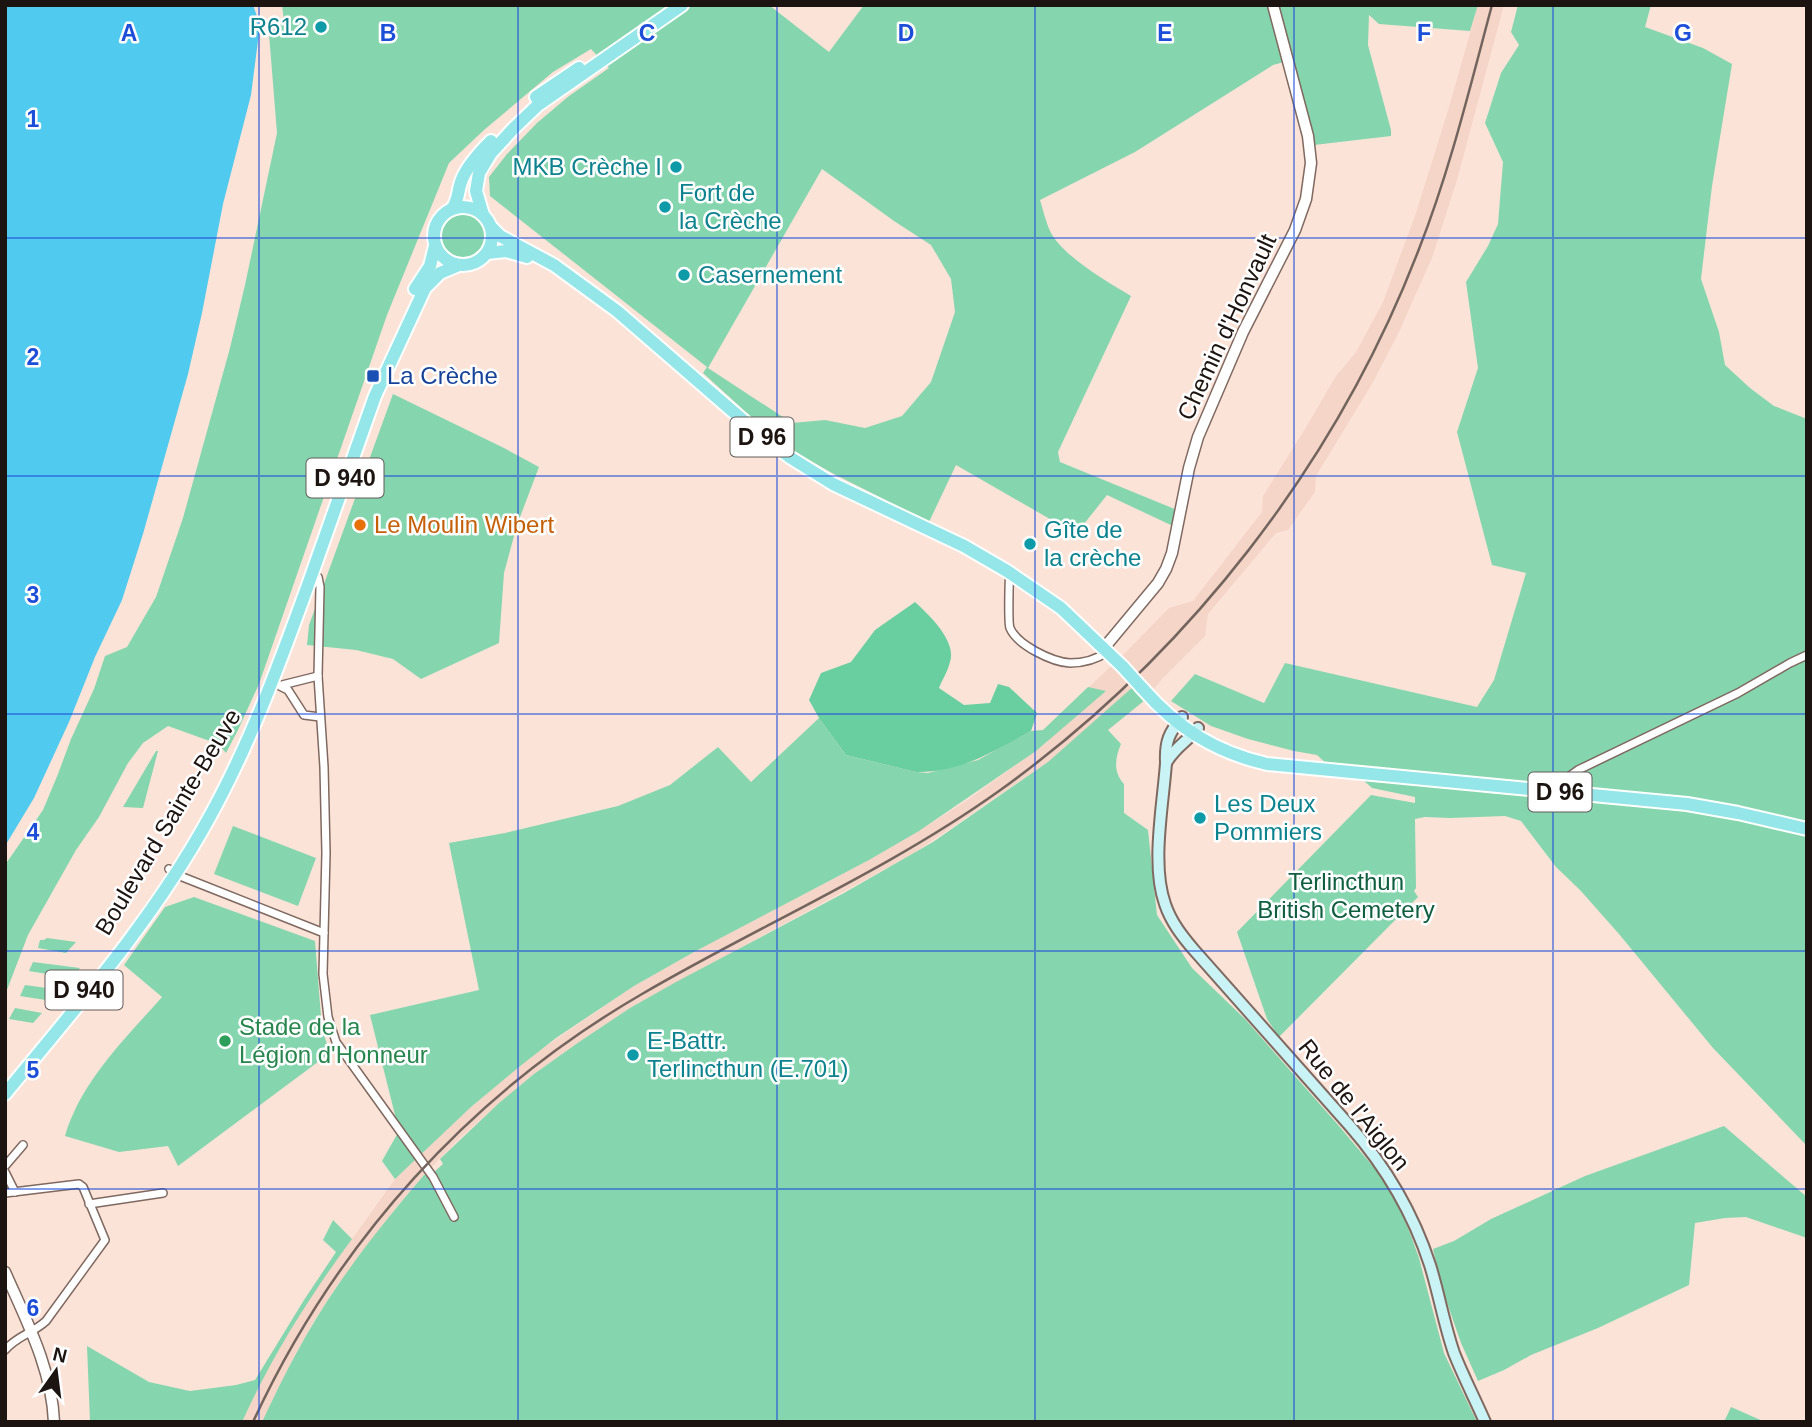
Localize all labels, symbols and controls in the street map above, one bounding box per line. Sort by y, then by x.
place label: R612 [250,13,307,40]
marker: R612 [313,19,329,35]
text: A [121,20,137,46]
text: B [380,20,396,46]
text: C [639,20,655,46]
text: D [898,20,914,46]
text: E [1157,20,1173,46]
text: F [1417,20,1431,46]
text: G [1674,20,1692,46]
text: 1 [27,106,40,132]
place label: MKB Crèche I [513,153,662,180]
marker: MKB Crèche I [668,159,684,175]
place label: Fort de la Crèche [679,179,782,234]
marker: Fort de la Crèche [657,199,673,215]
street label: Chemin d'Honvault [1172,229,1282,424]
place label: Casernement [698,261,842,288]
marker: Casernement [676,267,692,283]
text: 2 [27,344,39,370]
place label: La Crèche [387,362,498,389]
marker: La Crèche [365,368,381,384]
road number: D 96 [730,418,794,457]
road number: D 940 [306,458,384,498]
place label: Le Moulin Wibert [374,511,554,538]
place label: Gîte de la crèche [1044,516,1141,571]
marker: Le Moulin Wibert [352,517,368,533]
marker: Gîte de la crèche [1022,536,1038,552]
text: 3 [27,582,39,608]
street label: Boulevard Sainte-Beuve [89,704,246,940]
road number: D 96 [1528,772,1592,812]
place label: Les Deux Pommiers [1214,790,1322,845]
marker: Les Deux Pommiers [1192,810,1208,826]
text: 4 [27,819,40,845]
park label: Terlincthun British Cemetery [1257,868,1435,923]
road number: D 940 [46,970,122,1009]
place label: Stade de la Légion d'Honneur [239,1013,428,1068]
place label: E-Battr. Terlincthun (E.701) [647,1027,848,1082]
marker: Stade de la Légion d'Honneur [217,1033,233,1049]
street label: Rue de l'Aiglon [1293,1034,1415,1176]
marker: E-Battr. Terlincthun (E.701) [625,1047,641,1063]
text: 5 [27,1057,40,1083]
text: 6 [27,1295,39,1321]
north arrow [21,1336,91,1406]
text: N [51,1343,69,1367]

